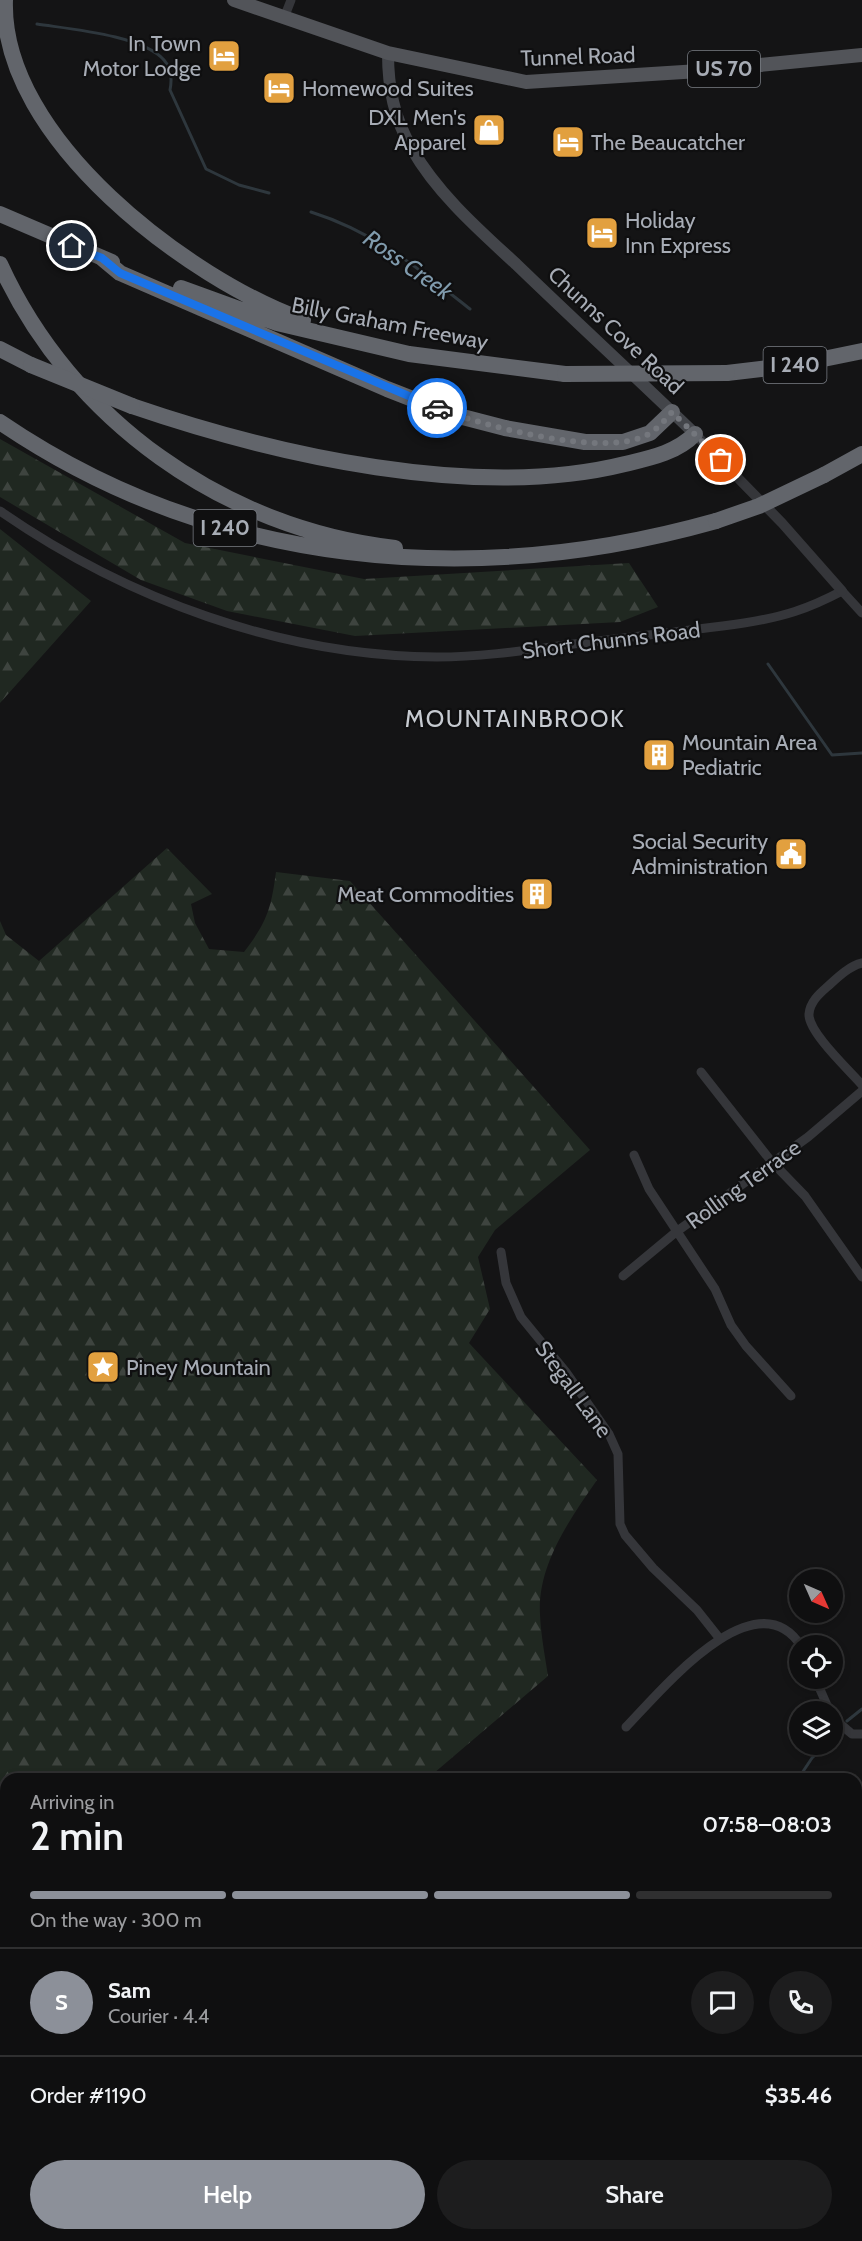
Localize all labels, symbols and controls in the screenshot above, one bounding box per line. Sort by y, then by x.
place label: In Town Motor Lodge [83,30,201,82]
hotel icon: In Town Motor Lodge [206,38,242,74]
street label: Tunnel Road [520,41,636,72]
road number: US 70 [688,51,760,87]
hotel icon: Homewood Suites [261,70,297,106]
place label: Homewood Suites [302,75,474,102]
place label: DXL Men's Apparel [368,104,467,156]
shop icon: DXL Men's Apparel [471,112,507,148]
hotel icon: The Beaucatcher [550,124,586,160]
place label: The Beaucatcher [591,129,745,156]
place label: Holiday Inn Express [625,207,731,259]
hotel icon: Holiday Inn Express [584,215,620,251]
pin [46,220,97,271]
water label: Ross Creek [358,223,459,306]
icon: home [55,229,88,262]
street label: Chunns Cove Road [542,261,689,400]
street label: Billy Graham Freeway [289,291,490,356]
road number: I 240 [764,347,826,383]
courier [407,378,467,438]
icon: car [421,392,454,425]
pin [695,434,746,485]
icon: bag [704,443,737,476]
road number: I 240 [194,510,256,546]
street label: Short Chunns Road [520,616,702,665]
district label: MOUNTAINBROOK [405,704,625,733]
place label: Mountain Area Pediatric [682,729,818,781]
building icon: Mountain Area Pediatric [641,737,677,773]
place label: Social Security Administration [631,828,768,880]
public building icon: Social Security Administration [773,836,809,872]
building icon: Meat Commodities [519,876,555,912]
place label: Meat Commodities [337,881,514,908]
street label: Rolling Terrace [681,1134,806,1235]
street label: Stegall Lane [529,1336,618,1443]
place icon: Piney Mountain [85,1349,121,1385]
place label: Piney Mountain [126,1354,271,1381]
north arrow [789,1569,843,1623]
map controls [789,1569,843,1755]
button: locate [789,1635,843,1689]
button: layers [789,1701,843,1755]
text: Arriving in [30,1790,114,1814]
text: 07:58–08:03 [703,1811,832,1838]
text: 2 min [30,1812,124,1860]
text: On the way · 300 m [30,1908,202,1932]
button: chat [691,1971,754,2034]
button: phone [769,1971,832,2034]
text: Sam [108,1977,151,2004]
text: S [55,1989,68,2016]
text: Courier · 4.4 [108,2004,209,2028]
text: Order #1190 [30,2082,147,2109]
text: $35.46 [765,2082,832,2109]
button: Help [30,2160,425,2229]
button: Share [437,2160,832,2229]

